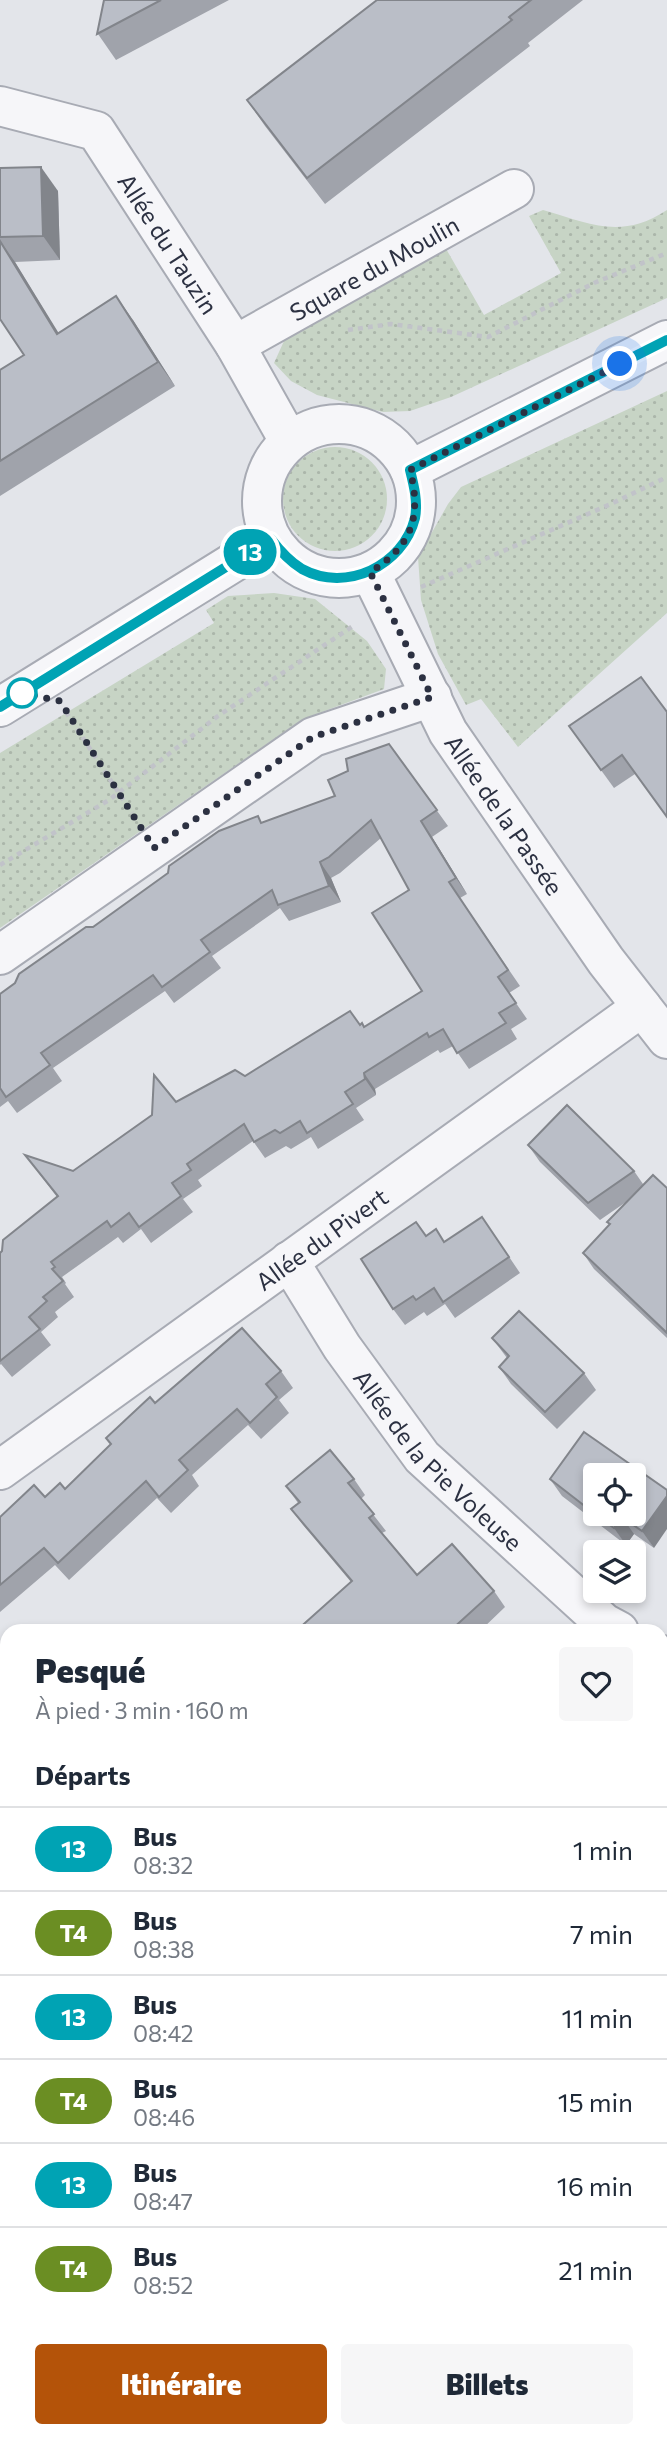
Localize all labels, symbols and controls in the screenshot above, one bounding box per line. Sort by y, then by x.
street label: Allée du Tauzin [113,167,225,319]
street label: Square du Moulin [284,209,463,326]
your location [602,346,637,381]
line badge: 13 [218,529,282,575]
text: 13 [238,537,262,566]
unlabelled marker [7,678,37,708]
street label: Allée de la Passée [439,729,570,900]
street label: Allée du Pivert [249,1181,393,1296]
street label: Allée de la Pie Voleuse [348,1363,529,1556]
map controls [583,1463,646,1603]
button: locate [583,1463,646,1526]
button: layers [583,1540,646,1603]
button: heart [559,1647,633,1721]
text: Pesqué [35,1649,145,1690]
text: À pied · 3 min · 160 m [35,1696,249,1724]
text: Départs [35,1759,131,1790]
text: Bus [133,1820,177,1851]
text: 13 [61,1834,86,1863]
text: 1 min [573,1834,633,1865]
text: 08:32 [133,1851,193,1879]
text: Bus [133,1904,177,1935]
text: T4 [59,1918,88,1947]
text: 7 min [570,1918,633,1949]
text: 08:38 [133,1935,194,1963]
text: Bus [133,1988,177,2019]
text: 13 [61,2002,86,2031]
text: 11 min [562,2002,633,2033]
text: 08:42 [133,2019,194,2047]
text: Bus [133,2072,177,2103]
text: T4 [59,2086,88,2115]
text: 15 min [558,2086,633,2117]
text: 08:46 [133,2103,195,2131]
text: Bus [133,2156,177,2187]
text: 13 [61,2170,86,2199]
text: 16 min [557,2170,633,2201]
text: 08:47 [133,2187,193,2215]
text: Bus [133,2240,177,2271]
text: T4 [59,2254,88,2283]
text: 21 min [558,2254,633,2285]
text: 08:52 [133,2271,193,2299]
button: Itinéraire [35,2344,327,2424]
button: Billets [341,2344,633,2424]

